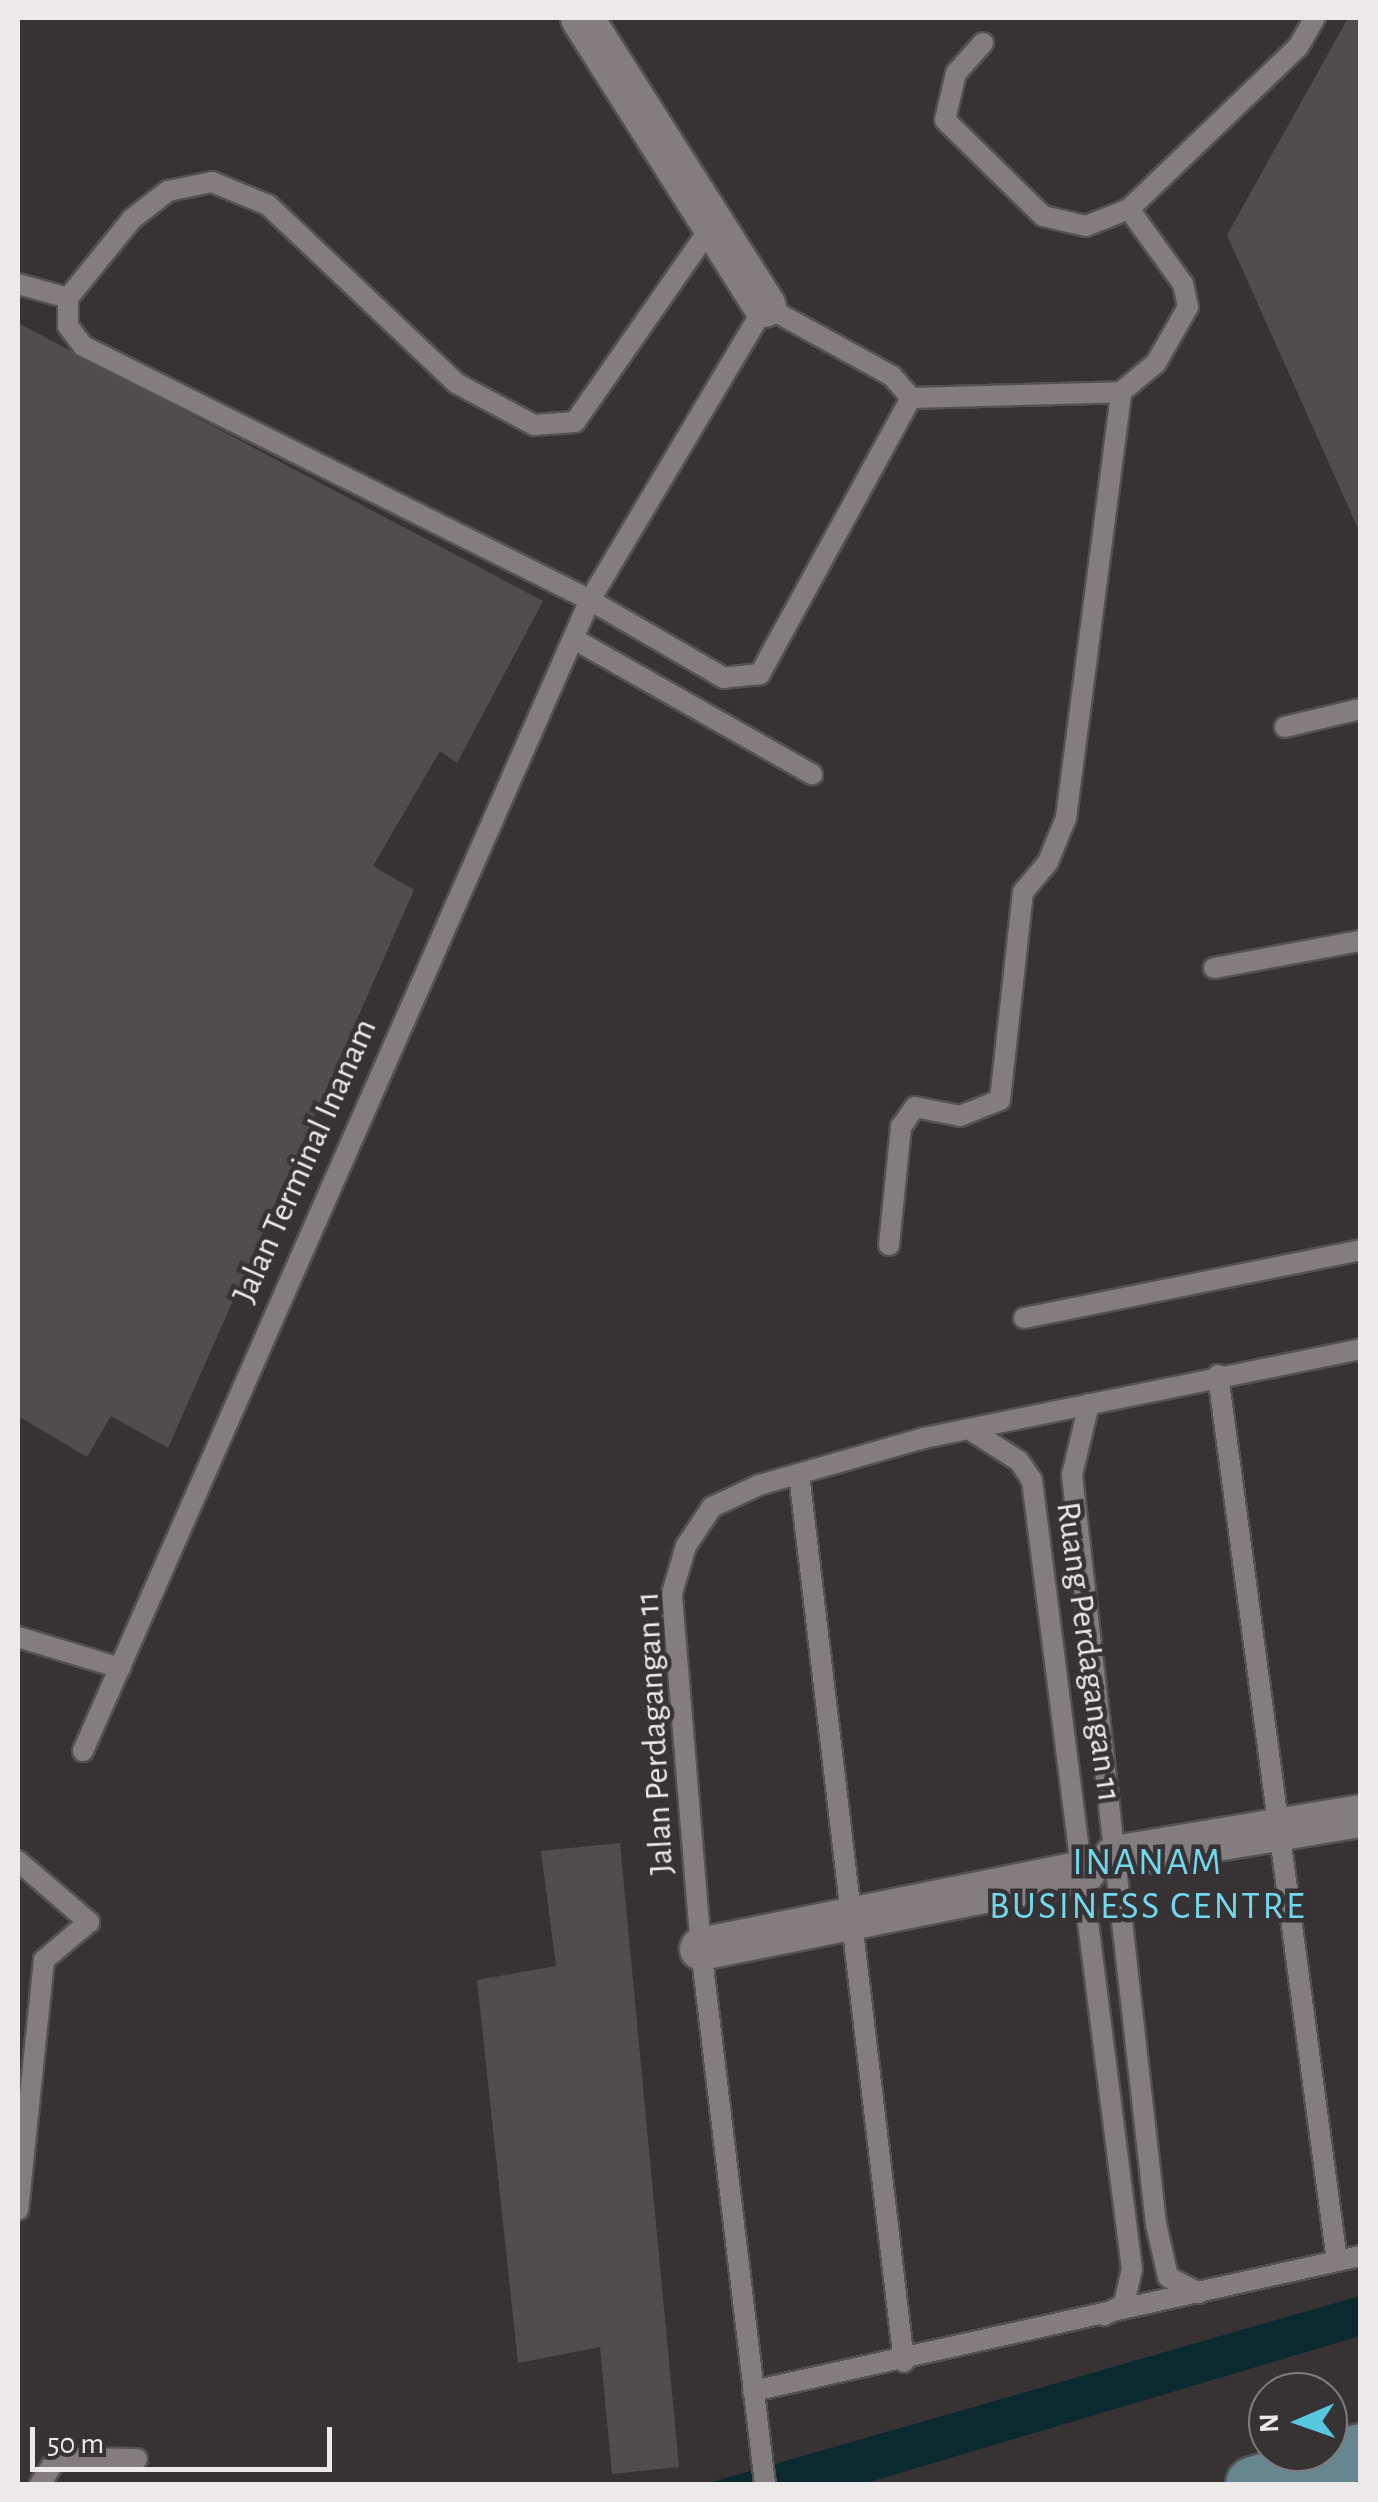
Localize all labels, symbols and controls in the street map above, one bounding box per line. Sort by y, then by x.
street label: Jalan Terminal Inanam [223,1012,387,1310]
street label: Ruang Perdagangan 11 [1046,1499,1130,1805]
street label: Jalan Perdagangan 11 [627,1590,683,1876]
district label: INANAM BUSINESS CENTRE [989,1841,1307,1930]
north arrow [1248,2372,1348,2472]
scale bar [35,2407,338,2469]
text: N [1256,2413,1284,2433]
text: 50 m [47,2429,104,2459]

